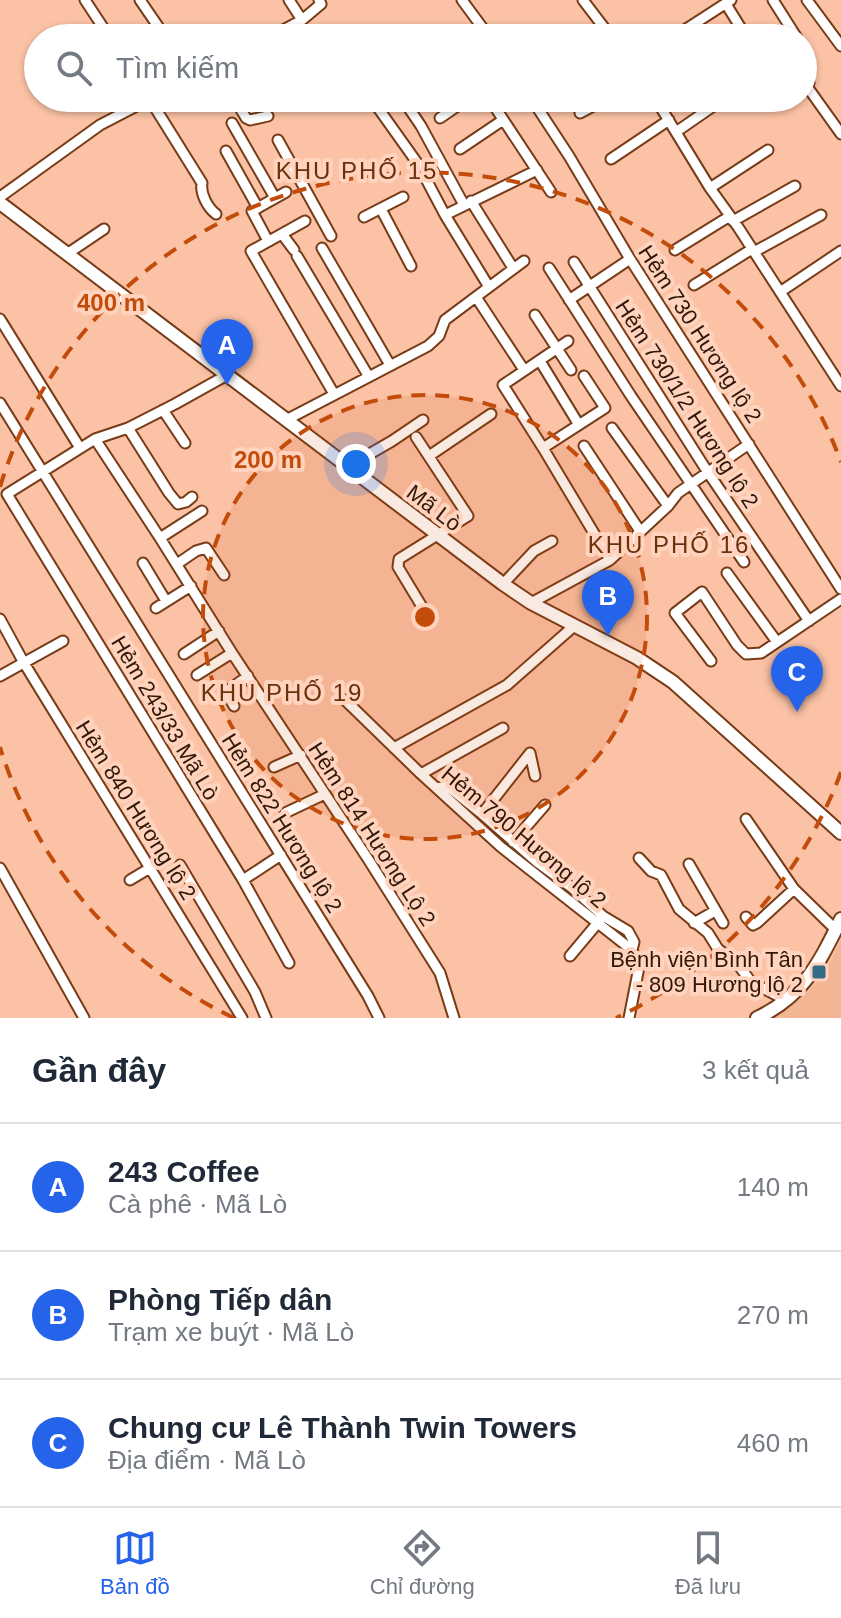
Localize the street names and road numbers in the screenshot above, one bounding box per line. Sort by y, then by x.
street label: Hẻm 730 Hương lộ 2 [633,241,767,427]
street label: Hẻm 730/1/2 Hương lộ 2 [610,295,764,513]
street label: Mã Lò [402,480,466,536]
street label: Hẻm 243/33 Mã Lò [106,631,224,805]
street label: Hẻm 840 Hương lộ 2 [71,716,201,904]
street label: Hẻm 822 Hương lộ 2 [217,729,347,917]
street label: Hẻm 814 Hương Lộ 2 [303,738,441,930]
street label: Hẻm 790 Hương lộ 2 [437,761,611,913]

